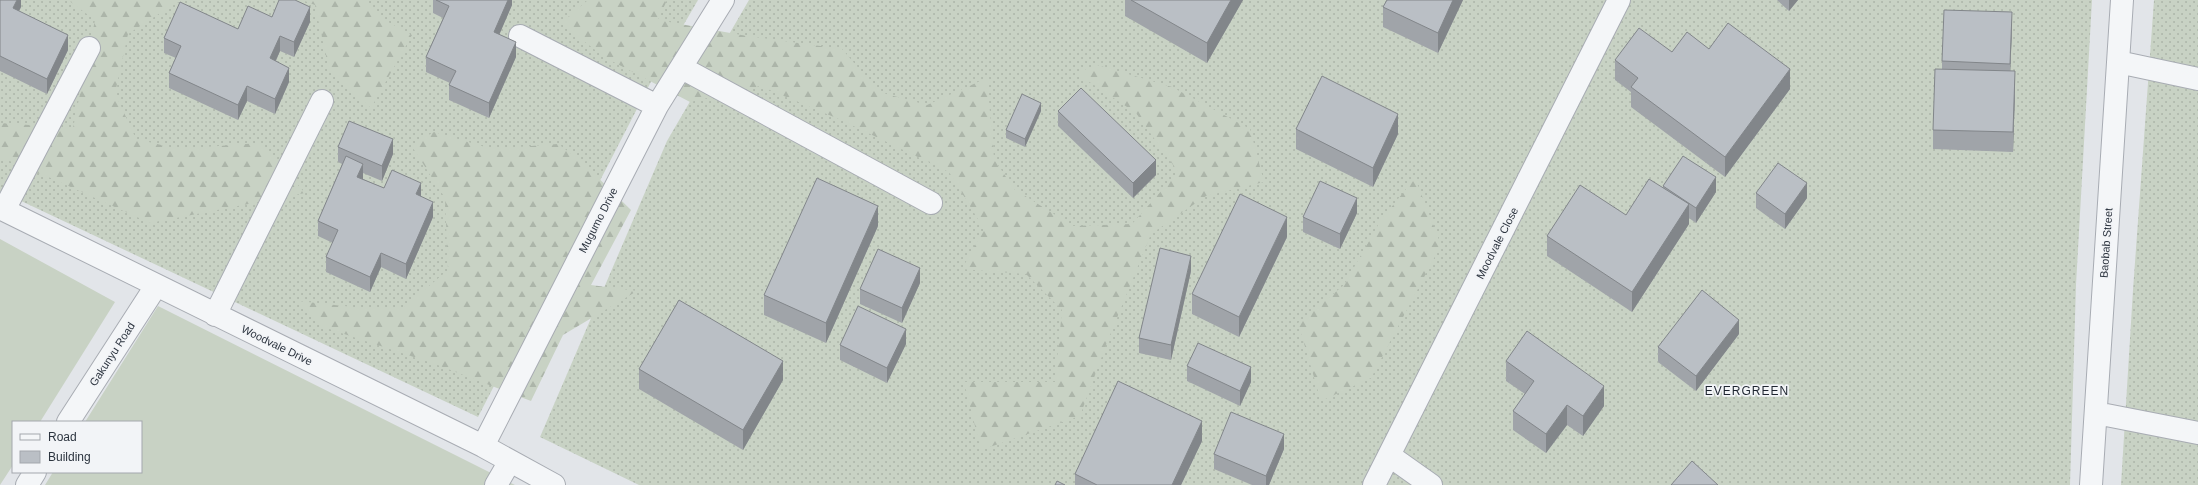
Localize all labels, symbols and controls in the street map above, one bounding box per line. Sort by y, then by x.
street label: Mugumo Drive [576,185,620,255]
street label: Moodvale Close [1474,205,1520,281]
street label: Baobab Street [2098,207,2114,279]
street label: Gakunyu Road [87,320,137,388]
street label: Woodvale Drive [240,323,314,367]
district label: EVERGREEN [1705,384,1789,398]
legend [12,421,142,473]
text: Road [48,430,77,444]
text: Building [48,450,91,464]

